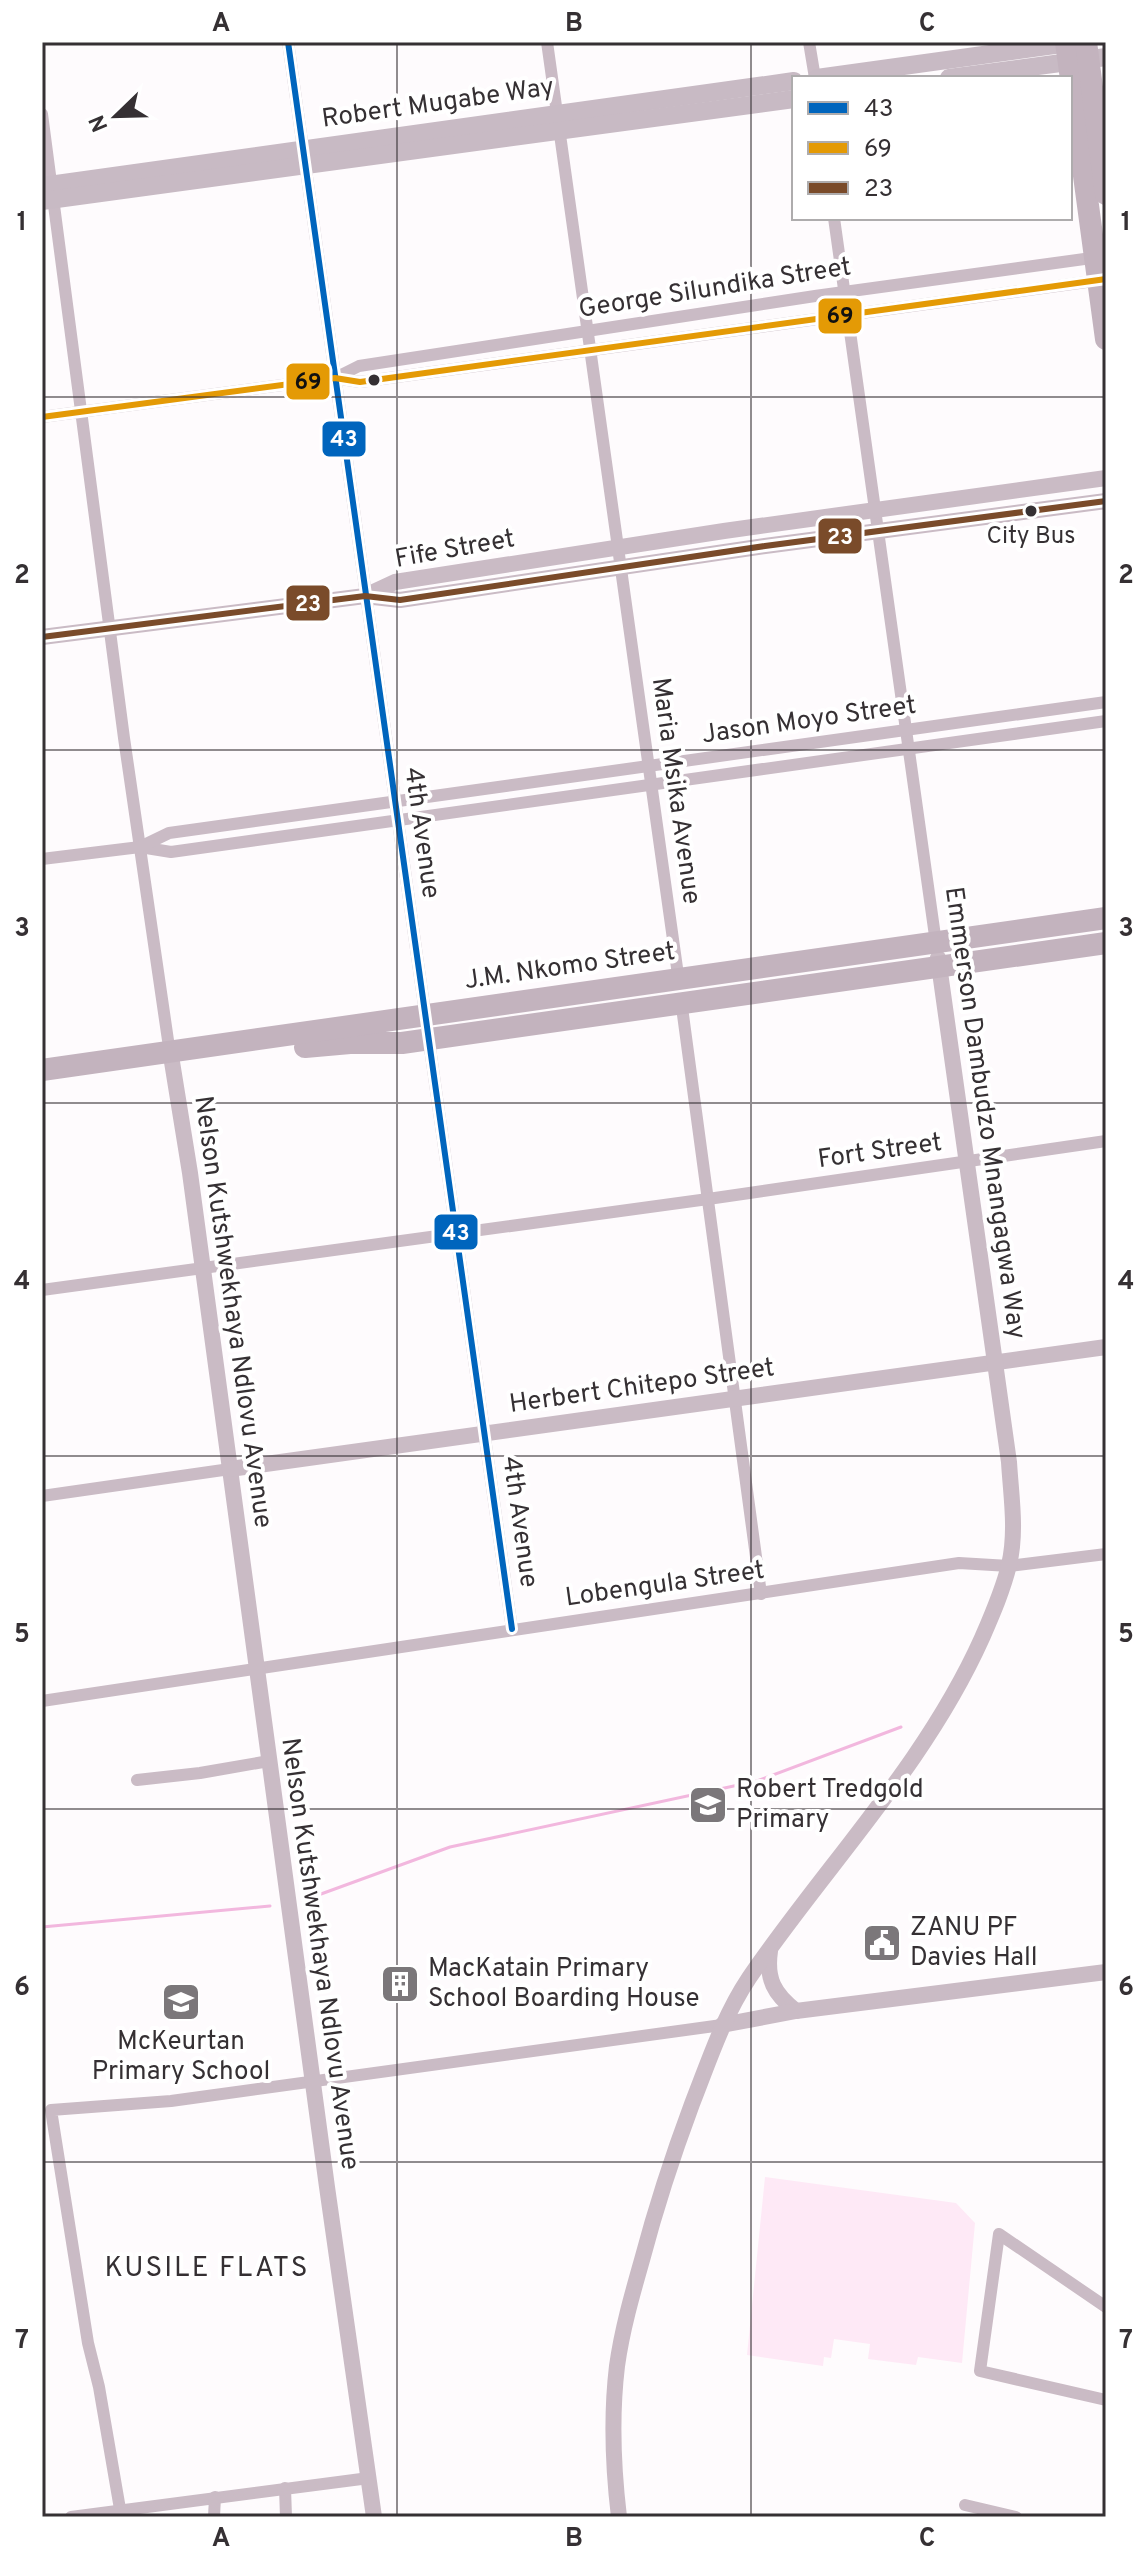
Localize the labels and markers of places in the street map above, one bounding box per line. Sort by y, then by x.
unlabelled marker [366,372,382,388]
marker: City Bus [1023,503,1039,519]
place label: City Bus [986,522,1076,552]
place label: Robert Tredgold Primary [736,1774,924,1837]
school or university icon: Robert Tredgold Primary [687,1784,729,1826]
place label: ZANU PF Davies Hall [910,1912,1038,1975]
public building icon: ZANU PF Davies Hall [861,1922,903,1964]
place label: MacKatain Primary School Boarding House [428,1953,699,2016]
building icon: MacKatain Primary School Boarding House [379,1963,421,2005]
school or university icon: McKeurtan Primary School [160,1981,202,2023]
place label: McKeurtan Primary School [92,2026,270,2089]

